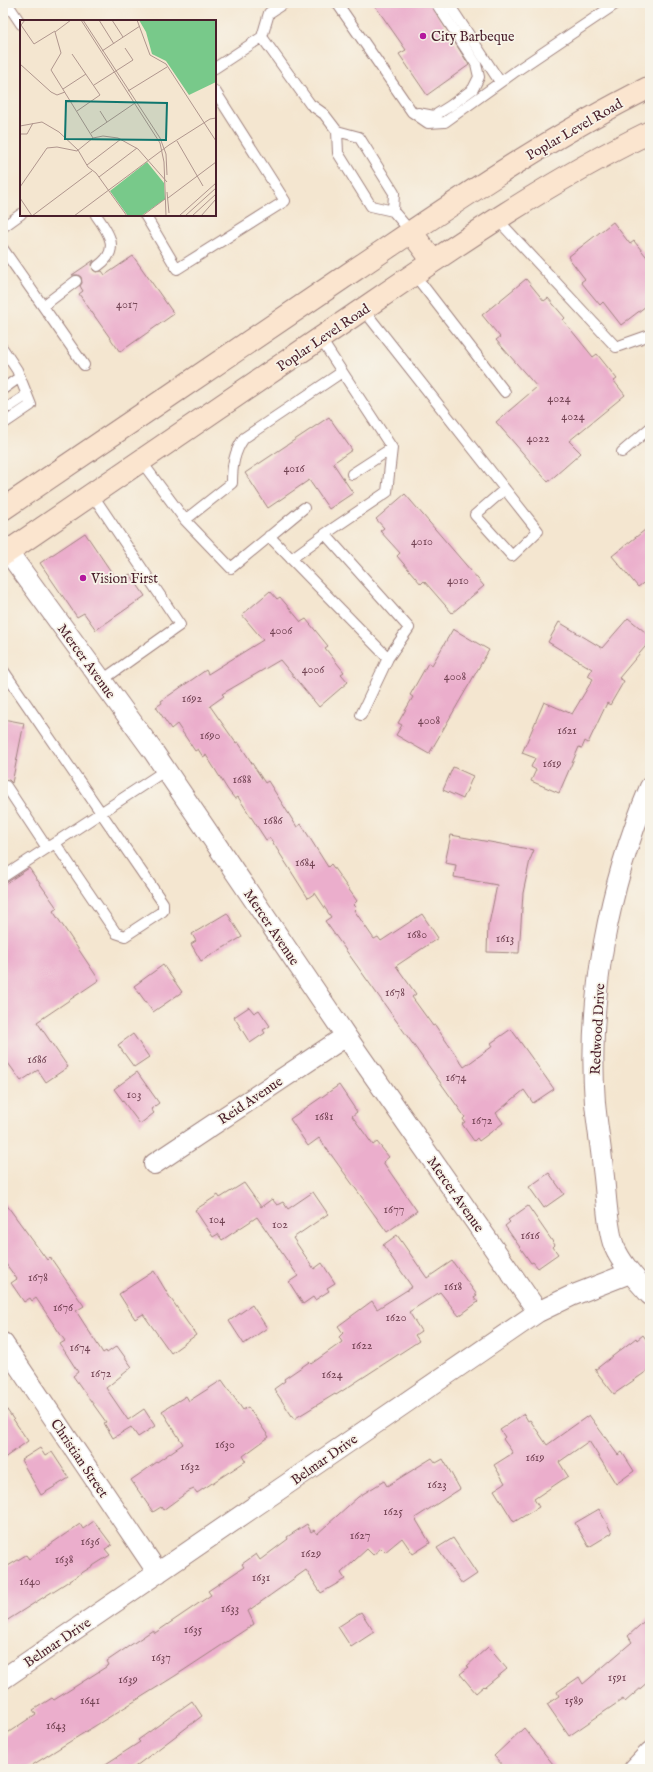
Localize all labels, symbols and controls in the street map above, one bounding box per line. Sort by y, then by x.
inset map [20,20,216,216]
place label: City Barbeque [431,28,515,46]
marker: City Barbeque [418,31,428,41]
street label: Poplar Level Road [523,95,626,165]
house number: 4017 [116,297,138,312]
street label: Poplar Level Road [274,300,374,376]
house number: 4024 [547,391,571,406]
house number: 4024 [561,409,585,424]
house number: 4022 [526,431,550,446]
house number: 4016 [283,461,306,476]
house number: 4010 [411,534,433,549]
place label: Vision First [90,570,158,588]
marker: Vision First [78,573,88,583]
house number: 4010 [447,573,469,588]
street label: Mercer Avenue [53,621,120,703]
house number: 4006 [270,623,293,638]
house number: 4006 [302,662,325,677]
house number: 4008 [444,669,466,684]
house number: 1692 [182,691,203,706]
house number: 4008 [418,713,440,728]
house number: 1621 [557,723,577,738]
house number: 1690 [200,728,220,743]
house number: 1619 [542,756,562,771]
house number: 1688 [233,772,252,787]
house number: 1686 [263,813,284,828]
house number: 1684 [295,855,315,870]
street label: Mercer Avenue [239,886,304,970]
house number: 1680 [407,927,427,942]
house number: 1613 [496,931,514,946]
street label: Redwood Drive [587,982,609,1075]
house number: 1678 [385,985,405,1000]
house number: 1686 [27,1052,48,1067]
house number: 1674 [446,1070,467,1085]
street label: Reid Avenue [215,1072,287,1129]
house number: 103 [127,1087,141,1102]
house number: 1681 [315,1109,333,1124]
house number: 1672 [472,1113,493,1128]
street label: Mercer Avenue [423,1153,488,1236]
house number: 1677 [384,1202,404,1217]
house number: 104 [209,1212,225,1227]
house number: 102 [272,1217,288,1232]
house number: 1616 [521,1228,540,1243]
house number: 1678 [28,1270,48,1285]
house number: 1618 [444,1279,463,1294]
house number: 1676 [53,1300,74,1315]
house number: 1620 [385,1310,407,1325]
house number: 1622 [352,1338,373,1353]
house number: 1674 [70,1340,91,1355]
house number: 1672 [91,1366,112,1381]
house number: 1624 [321,1367,343,1382]
street label: Christian Street [46,1416,112,1502]
street label: Belmar Drive [288,1430,362,1489]
house number: 1630 [215,1437,235,1452]
house number: 1619 [525,1450,545,1465]
house number: 1632 [180,1459,200,1474]
house number: 1623 [427,1477,447,1492]
house number: 1625 [383,1504,403,1519]
house number: 1627 [350,1528,370,1543]
house number: 1636 [80,1534,100,1549]
house number: 1629 [301,1546,321,1561]
house number: 1638 [55,1552,74,1567]
house number: 1631 [252,1570,270,1585]
house number: 1640 [19,1574,41,1589]
house number: 1633 [221,1601,239,1616]
street label: Belmar Drive [21,1613,95,1672]
house number: 1635 [184,1622,203,1637]
house number: 1637 [151,1650,171,1665]
house number: 1591 [608,1670,626,1685]
house number: 1639 [118,1672,138,1687]
house number: 1641 [80,1693,100,1708]
house number: 1589 [565,1693,583,1708]
house number: 1643 [46,1718,66,1733]

